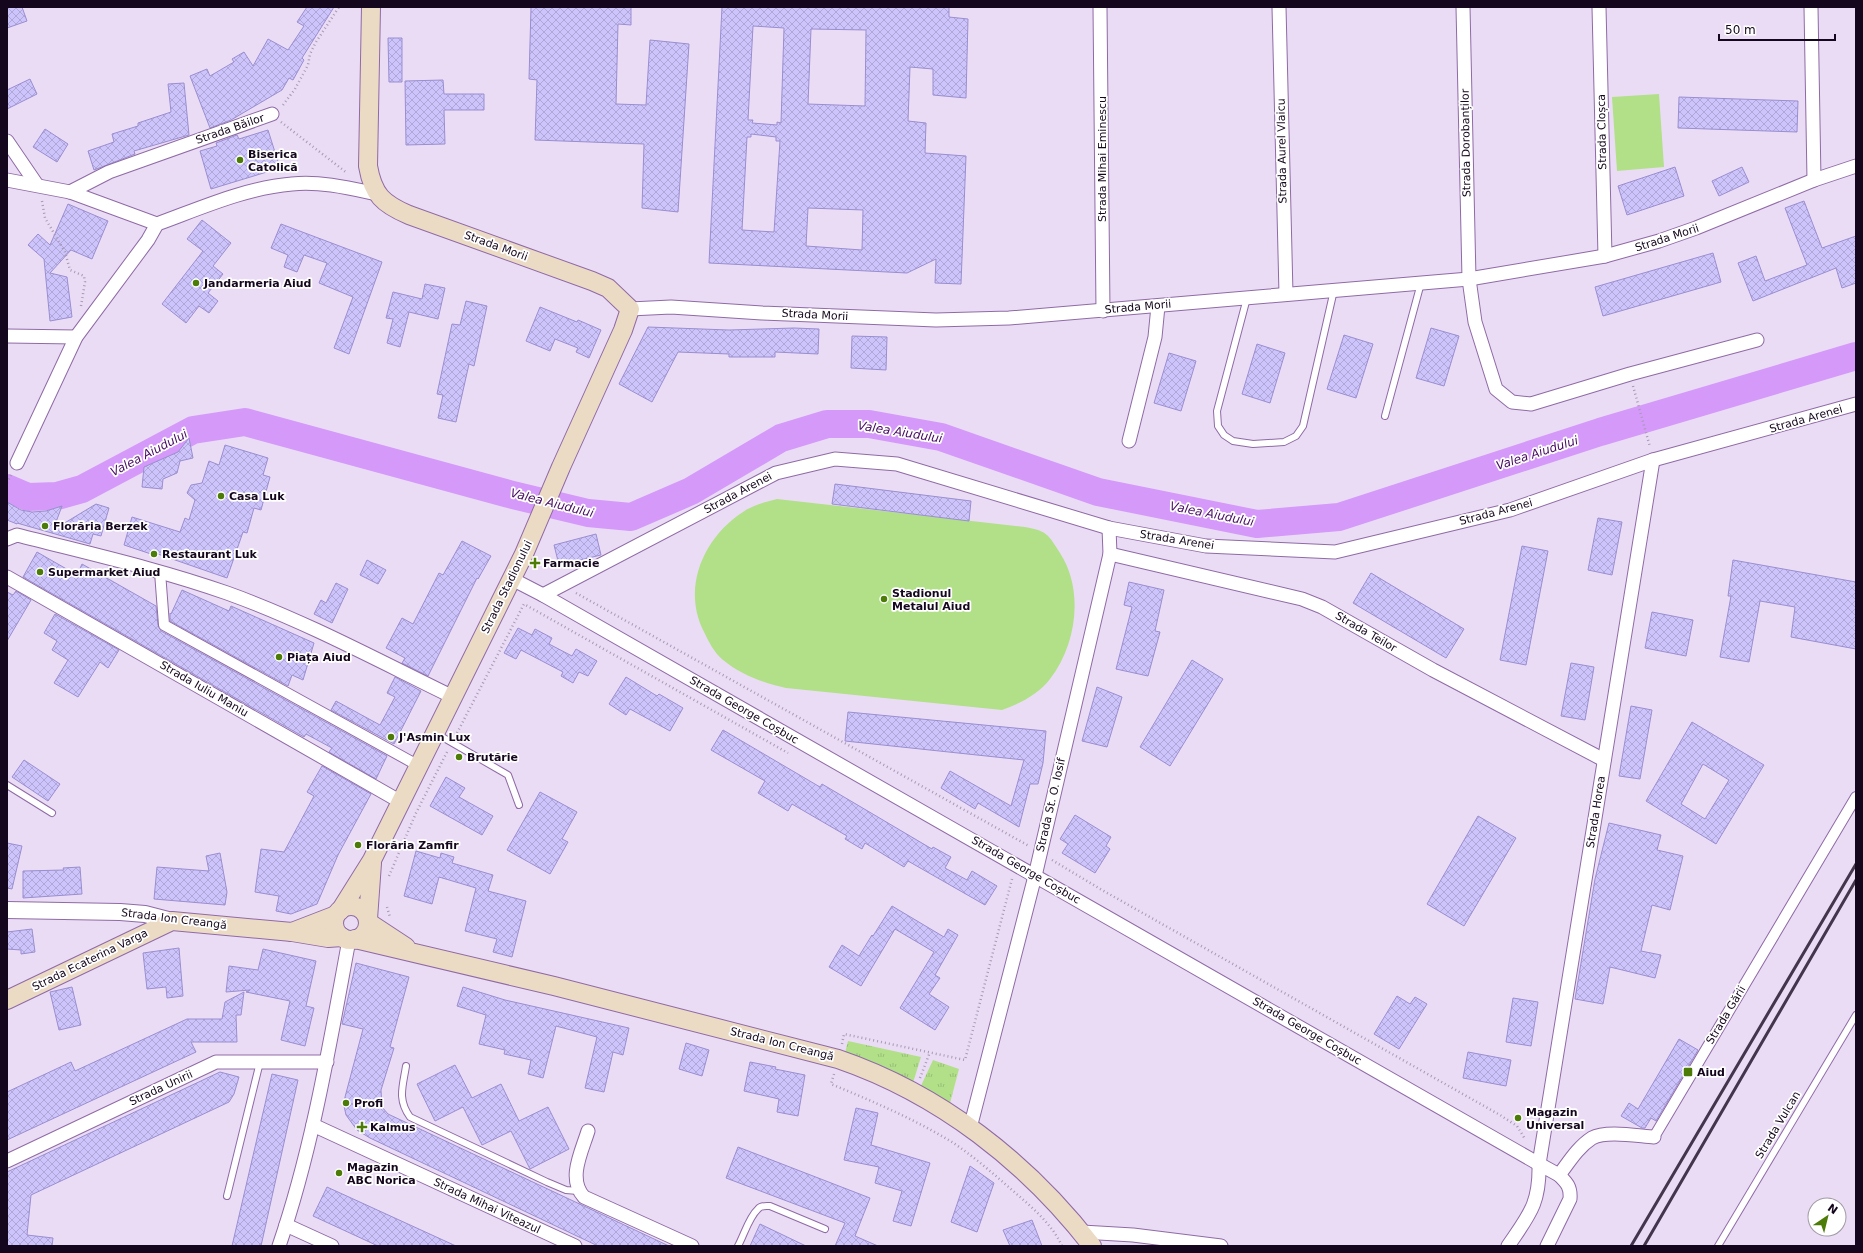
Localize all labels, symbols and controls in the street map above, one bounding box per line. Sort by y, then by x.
scale bar [1719,16,1835,42]
text: 50 m [1725,23,1756,37]
street label: Strada Dorobanților [1459,88,1473,197]
street label: Strada Cloșca [1595,94,1609,170]
street label: Strada Mihai Eminescu [1096,96,1109,222]
street label: Strada Aurel Vlaicu [1275,98,1289,204]
street label: Strada Băilor [194,111,266,147]
place label: Biserica Catolică [248,148,298,174]
marker: Biserica Catolică [235,155,245,165]
street label: Strada Morii [1633,222,1701,254]
street label: Strada Morii [462,228,530,264]
place label: Jandarmeria Aiud [203,277,311,290]
marker: Jandarmeria Aiud [191,278,201,288]
street label: Strada Morii [1104,298,1172,316]
street label: Strada Morii [781,307,849,323]
street label: Strada Arenei [1768,402,1844,436]
water label: Valea Aiudului [857,418,944,446]
water label: Valea Aiudului [108,426,191,479]
water label: Valea Aiudului [1494,433,1580,473]
street label: Strada Arenei [702,470,774,516]
water label: Valea Aiudului [509,486,596,520]
place label: Casa Luk [229,490,285,503]
marker: Casa Luk [216,491,226,501]
street label: Strada Arenei [1458,496,1534,528]
water label: Valea Aiudului [1169,499,1256,529]
place label: Florăria Berzek [53,520,148,533]
marker: Florăria Berzek [40,521,50,531]
street label: Strada Arenei [1139,528,1215,552]
street label: Strada Stadionului [479,538,535,636]
place label: Restaurant Luk [162,548,258,561]
marker: Restaurant Luk [149,549,159,559]
place label: Farmacie [543,557,599,570]
marker: Farmacie [530,558,540,568]
place label: Supermarket Aiud [48,566,160,579]
marker: Supermarket Aiud [35,567,45,577]
place label: Stadionul Metalul Aiud [892,587,970,613]
marker: Stadionul Metalul Aiud [879,594,889,604]
street label: Strada Teilor [1333,609,1399,655]
place label: Piața Aiud [287,651,351,664]
marker: Piața Aiud [274,652,284,662]
street label: Strada Iuliu Maniu [158,658,250,720]
street label: Strada George Coșbuc [687,673,801,747]
place label: J'Asmin Lux [398,731,470,744]
marker: J'Asmin Lux [386,732,396,742]
place label: Brutărie [467,751,518,764]
marker: Brutărie [454,752,464,762]
street label: Strada St. O. Iosif [1034,756,1068,853]
street label: Strada Horea [1584,775,1608,849]
street label: Strada George Coșbuc [969,833,1083,907]
place label: Florăria Zamfir [366,839,459,852]
marker: Florăria Zamfir [353,840,363,850]
street label: Strada Ion Creangă [120,906,228,932]
street label: Strada Ecaterina Varga [30,926,150,994]
street label: Strada Gării [1704,983,1748,1047]
street label: Strada George Coșbuc [1250,994,1364,1068]
street label: Strada Ion Creangă [729,1025,835,1063]
marker: Aiud [1682,1066,1694,1078]
place label: Aiud [1697,1066,1725,1079]
street label: Strada Unirii [127,1068,195,1108]
street label: Strada Vulcan [1753,1089,1803,1161]
place label: Profi [354,1097,383,1110]
marker: Profi [341,1098,351,1108]
place label: Magazin Universal [1526,1106,1584,1132]
marker: Magazin Universal [1513,1113,1523,1123]
place label: Kalmus [370,1121,416,1134]
marker: Kalmus [357,1122,367,1132]
place label: Magazin ABC Norica [347,1161,416,1187]
marker: Magazin ABC Norica [334,1168,344,1178]
street label: Strada Mihai Viteazul [431,1175,543,1237]
north arrow [1807,1197,1847,1237]
text: N [1825,1201,1840,1217]

